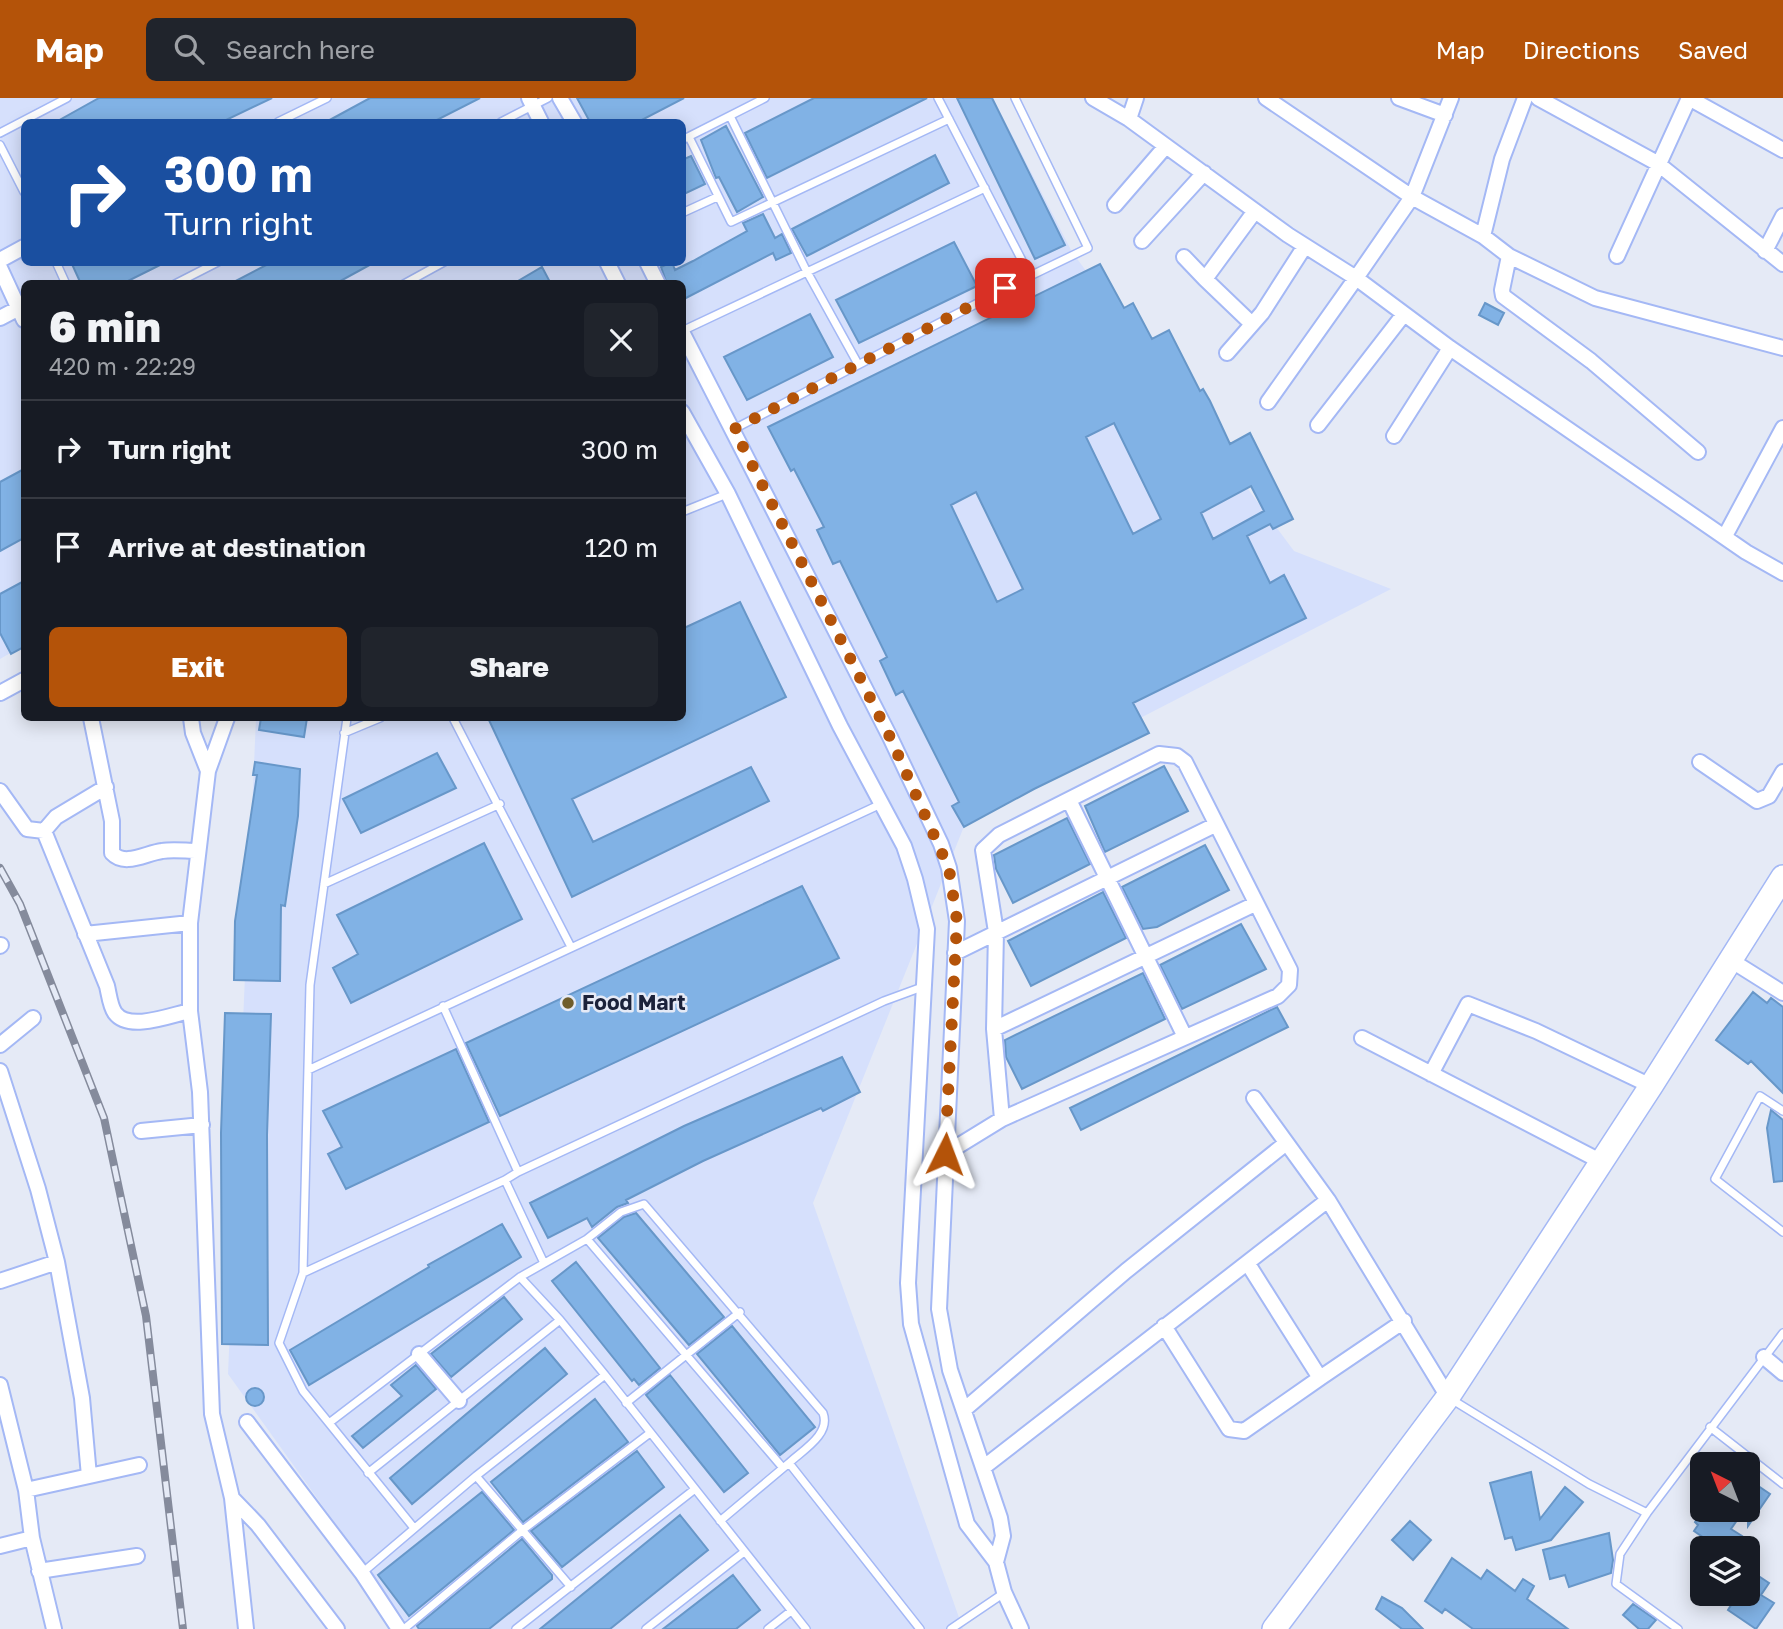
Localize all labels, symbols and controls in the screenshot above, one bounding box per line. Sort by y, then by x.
search box [146,18,636,81]
text: Map [35,30,104,69]
icon: search [170,30,208,68]
text: Search here [226,34,375,65]
text: Map [1436,35,1485,64]
text: Directions [1523,35,1640,64]
text: Saved [1678,35,1748,64]
text: 300 m [164,144,313,203]
icon: right [49,147,140,238]
text: Turn right [164,204,313,242]
pin [975,258,1035,318]
icon: arrive [986,269,1024,307]
text: 6 min [49,301,161,351]
button: close [584,303,658,377]
text: 420 m · 22:29 [49,352,196,380]
icon: right [49,430,87,468]
text: Turn right [108,434,231,465]
text: 300 m [581,434,658,465]
icon: arrive [49,528,87,566]
text: Arrive at destination [108,532,366,563]
text: 120 m [585,532,658,563]
button: Exit [49,627,347,707]
button: Share [361,627,658,707]
place label: Food Mart [582,989,686,1015]
marker: Food Mart [560,995,576,1011]
position arrow [908,1117,982,1191]
north arrow [1690,1452,1760,1522]
map controls [1690,1452,1760,1606]
button: layers [1690,1536,1760,1606]

